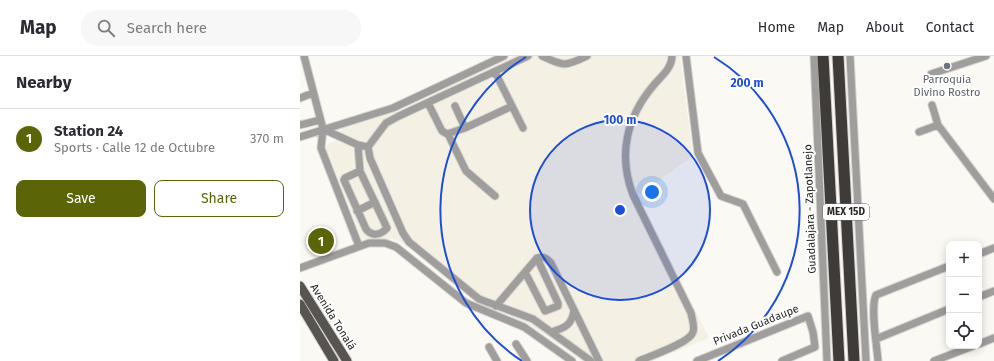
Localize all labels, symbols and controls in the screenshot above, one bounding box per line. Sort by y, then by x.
search box [81,10,361,46]
text: Map [20,16,57,39]
icon: search [95,17,117,39]
text: Search here [127,19,207,37]
text: Home [758,19,795,36]
text: Map [817,19,844,36]
text: About [866,19,904,36]
text: Contact [926,19,974,36]
marker: Parroquia Divino Rostro [942,61,952,71]
text: Nearby [16,72,71,93]
place label: Parroquia Divino Rostro [914,73,980,99]
text: 200 m [730,76,764,90]
text: 100 m [604,113,636,127]
text: Station 24 [54,122,123,140]
text: 1 [26,131,32,146]
text: 370 m [250,131,284,146]
text: Sports · Calle 12 de Octubre [54,140,215,155]
street label: Guadalajara - Zapotlanejo [801,144,819,274]
button: Save [16,180,146,217]
button: Share [154,180,284,217]
your location [642,182,662,202]
centre of rings [613,203,627,217]
road number: MEX 15D [823,204,869,220]
pin: 1 [308,226,334,256]
map controls [946,241,982,349]
button: + [946,241,982,277]
button: − [946,277,982,313]
street label: Avenida Tonalá [307,281,359,353]
street label: Privada Guadaupe [711,302,801,348]
button: locate [946,313,982,349]

